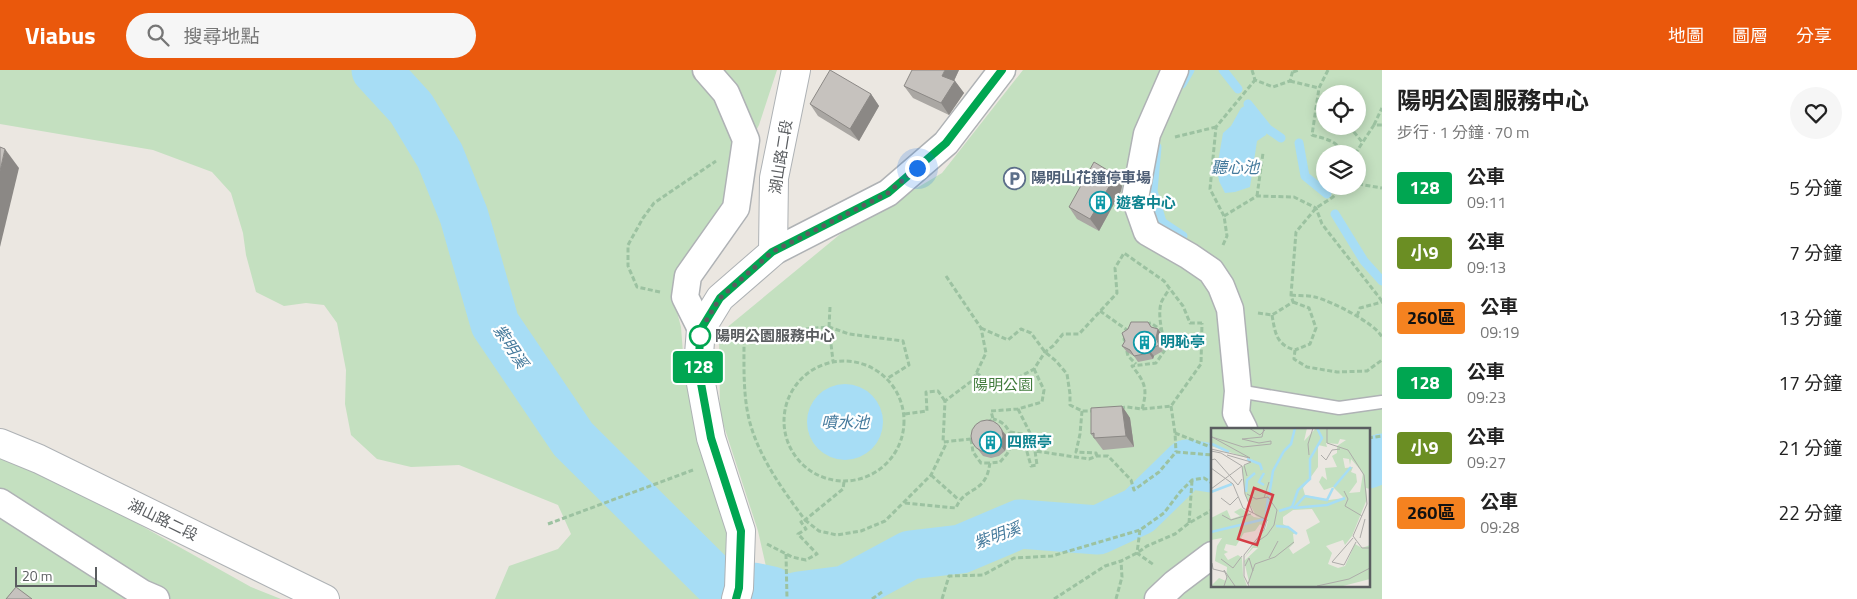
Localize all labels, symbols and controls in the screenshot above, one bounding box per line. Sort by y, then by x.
search box [126,13,476,58]
text: Viabus [25,17,96,53]
icon: search [144,21,172,49]
text: 搜尋地點 [184,21,260,50]
text: 地圖 [1668,22,1704,49]
text: 圖層 [1732,22,1768,49]
text: 分享 [1796,22,1832,49]
text: 陽明公園服務中心 [1397,82,1589,118]
map controls [1316,85,1366,195]
button: locate [1316,85,1366,135]
button: heart [1790,87,1842,139]
street label: 湖山路二段 [763,118,798,196]
text: 步行 · 1 分鐘 · 70 m [1397,120,1529,144]
button: layers [1316,145,1366,195]
water label: 聽心池 [1211,155,1261,179]
your location [905,156,930,181]
text: 公車 [1467,161,1505,190]
parking icon: 陽明山花鐘停車場 [1003,166,1027,190]
place label: 陽明山花鐘停車場 [1031,166,1151,189]
text: 5 分鐘 [1789,173,1842,202]
text: 128 [1409,174,1440,201]
text: 09:11 [1467,190,1506,214]
building icon: 遊客中心 [1088,191,1112,215]
place label: 遊客中心 [1116,191,1176,214]
text: 公車 [1467,226,1505,255]
text: 7 分鐘 [1789,238,1842,267]
text: 小9 [1410,239,1439,266]
text: 09:13 [1467,255,1506,279]
text: 公車 [1480,291,1518,320]
text: 13 分鐘 [1779,303,1842,332]
text: 260區 [1407,304,1455,331]
water label: 紫明溪 [488,319,535,374]
text: 09:19 [1480,320,1520,344]
place label: 陽明公園服務中心 [715,324,835,347]
marker: 陽明公園服務中心 [689,325,711,347]
building icon: 明恥亭 [1132,330,1156,354]
place label: 明恥亭 [1160,330,1205,353]
line badge: 128 [669,351,727,383]
text: 128 [683,353,713,380]
text: 公車 [1467,356,1505,385]
text: 17 分鐘 [1779,368,1842,397]
text: 128 [1409,369,1440,396]
park label: 陽明公園 [973,373,1033,396]
text: 09:23 [1467,385,1506,409]
water label: 噴水池 [821,410,871,434]
text: 公車 [1467,421,1505,450]
inset map [1211,428,1370,586]
building icon: 四照亭 [979,430,1003,454]
place label: 四照亭 [1007,430,1052,453]
text: 21 分鐘 [1779,433,1842,462]
text: 小9 [1410,434,1439,461]
text: 09:27 [1467,450,1506,474]
text: 公車 [1480,486,1518,515]
street label: 湖山路二段 [124,493,202,546]
text: 22 分鐘 [1779,498,1842,527]
text: 260區 [1407,499,1455,526]
water label: 紫明溪 [970,515,1026,554]
text: 09:28 [1480,515,1520,539]
scale bar [15,564,98,587]
text: 20 m [22,565,52,586]

